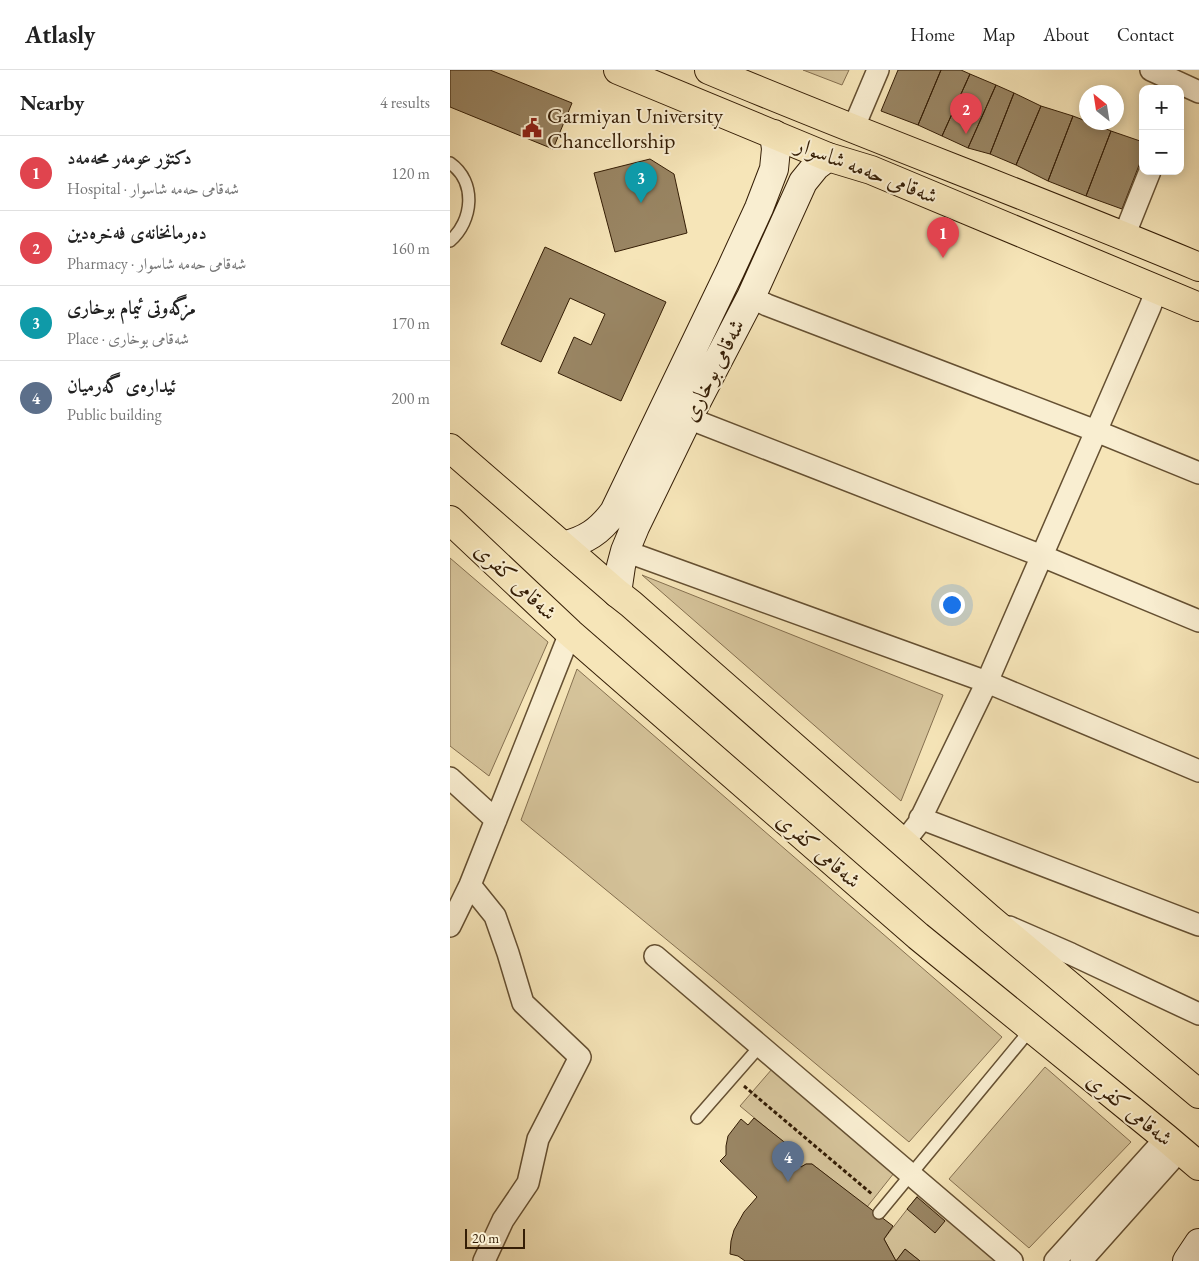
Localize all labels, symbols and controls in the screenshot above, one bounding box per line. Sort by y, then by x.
text: Atlasly [25,19,95,50]
text: Home [910,23,955,46]
text: Map [983,23,1015,46]
text: About [1043,23,1089,46]
text: Contact [1117,23,1174,46]
north arrow [1079,85,1124,130]
map controls [1139,85,1184,175]
button: + [1139,85,1184,130]
text: Nearby [20,89,84,116]
text: 4 results [380,92,430,113]
pin: 2 [950,93,982,134]
place label: Garmiyan University Chancellorship [547,101,723,155]
public building icon: Garmiyan University Chancellorship [521,117,543,139]
street label: شەقامی حەمە شاسوار [790,129,942,210]
button: − [1139,130,1184,175]
text: دکتۆر عومەر محەمەد [67,145,192,170]
pin: 3 [625,162,657,203]
text: 1 [32,163,40,184]
text: 120 m [391,163,430,184]
text: Hospital · شەقامی حەمە شاسوار [67,178,239,199]
pin: 1 [927,217,959,258]
text: دەرمانخانەی فەخرەدین [67,220,207,245]
text: 2 [32,238,40,259]
text: 160 m [391,238,430,259]
text: Pharmacy · شەقامی حەمە شاسوار [67,253,246,274]
text: مزگەوتی ئیمام بوخاری [67,295,196,320]
text: 3 [32,313,40,334]
text: 170 m [391,313,430,334]
street label: شەقامی بوخاری [675,314,751,426]
text: Place · شەقامی بوخاری [67,328,189,349]
text: ئیدارەی گەرمیان [67,373,177,398]
text: 4 [32,388,40,409]
text: 200 m [391,388,430,409]
text: Public building [67,404,162,425]
street label: شەقامی کفری [468,535,564,627]
your location [939,592,965,618]
street label: شەقامی کفری [771,805,867,895]
street label: شەقامی کفری [1081,1065,1179,1153]
pin: 4 [772,1141,804,1182]
scale bar [465,1226,525,1249]
text: 20 m [472,1229,499,1247]

